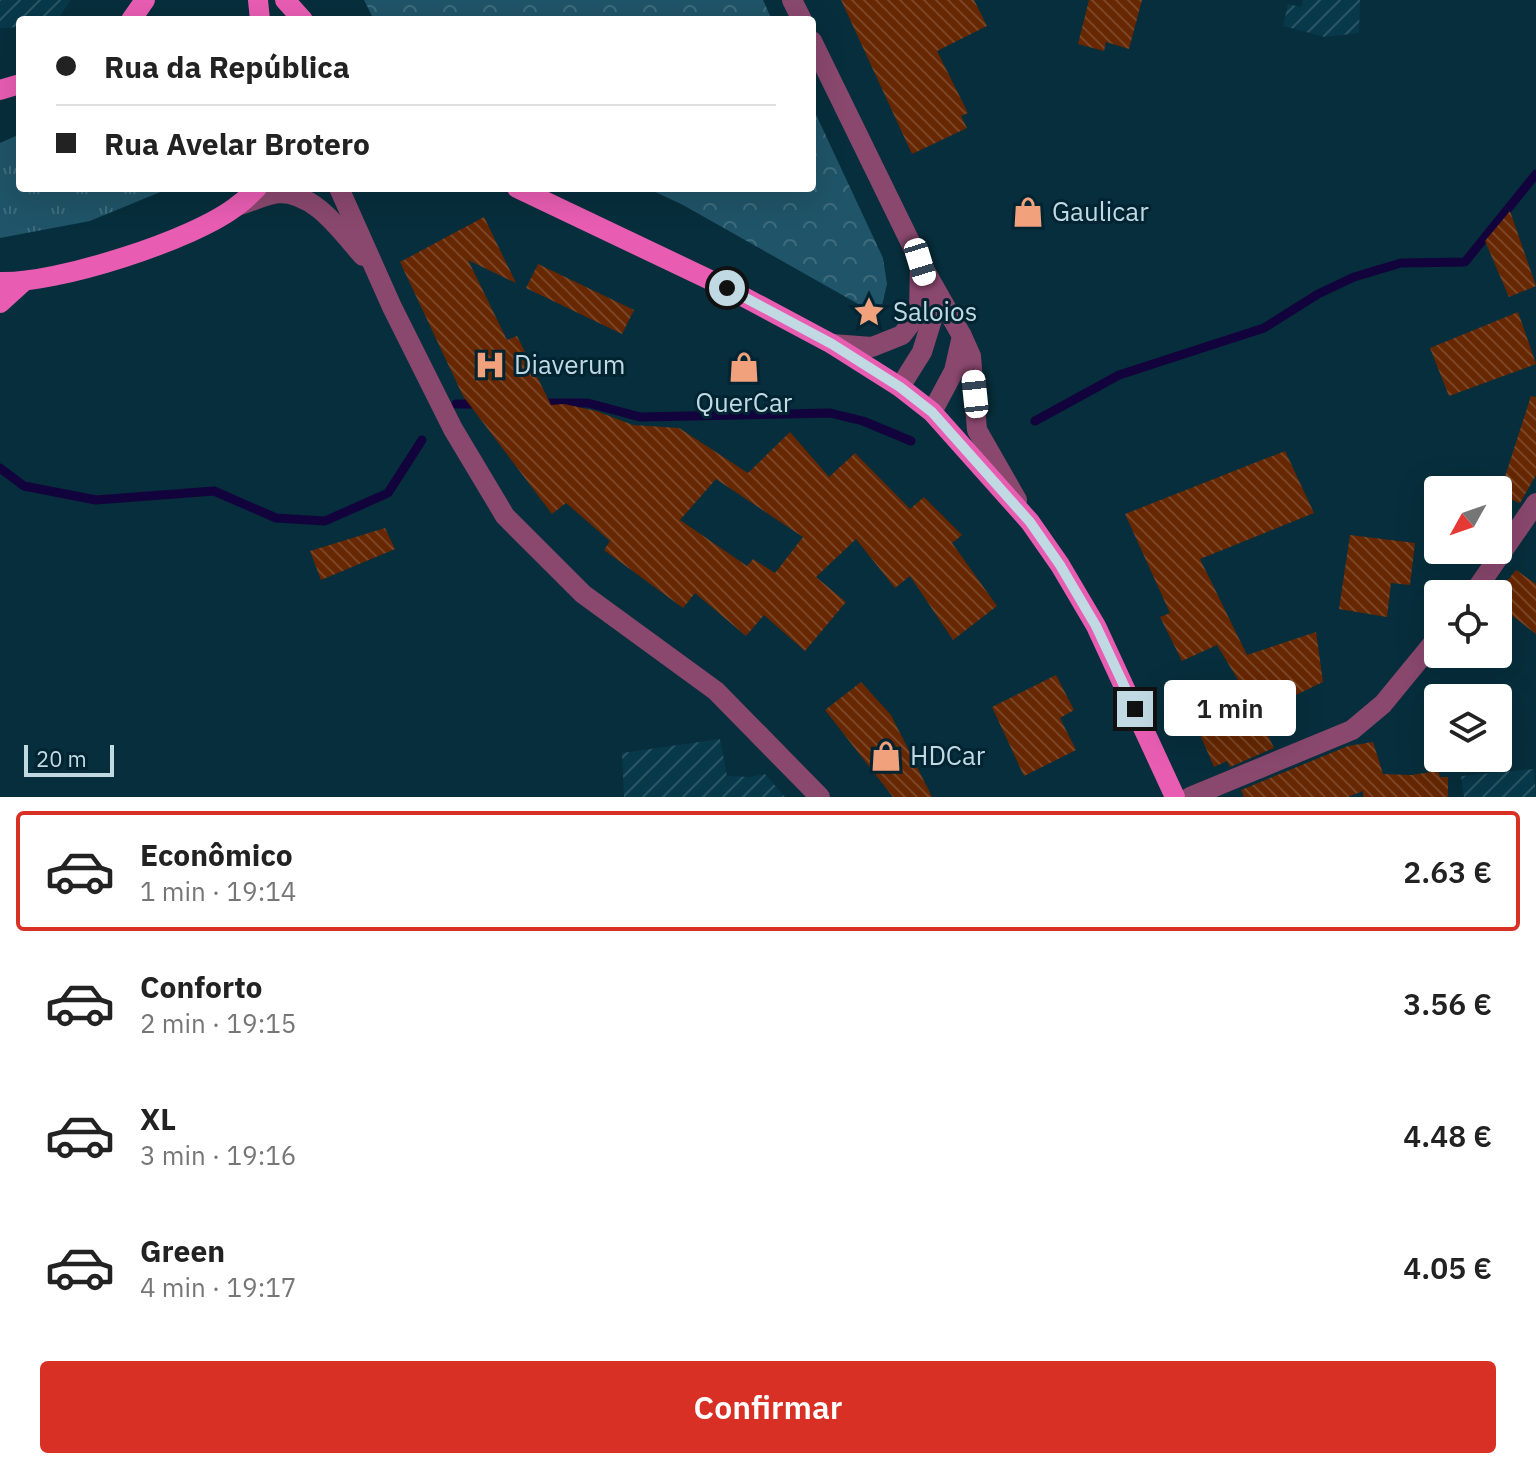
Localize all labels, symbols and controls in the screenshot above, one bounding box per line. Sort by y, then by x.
text: Rua da República [104,47,350,86]
text: Rua Avelar Brotero [104,124,370,163]
place label: Gaulicar [1052,194,1149,228]
shop icon: Gaulicar [1011,195,1045,229]
car [902,236,938,288]
route start [709,270,745,306]
place label: Saloios [893,294,977,328]
place icon: Saloios [852,295,886,329]
place label: Diaverum [514,347,626,381]
hospital icon: Diaverum [473,348,507,382]
shop icon: QuerCar [727,350,761,384]
car [961,369,989,419]
place label: QuerCar [696,385,793,419]
north arrow [1424,476,1512,564]
map controls [1424,476,1512,772]
button: locate [1424,580,1512,668]
callout: 1 min [1163,681,1295,737]
button: layers [1424,684,1512,772]
route end [1117,691,1153,727]
text: 1 min [1196,691,1264,725]
place label: HDCar [910,738,986,772]
shop icon: HDCar [869,739,903,773]
scale bar [24,741,114,777]
text: 20 m [36,744,87,773]
icon: car [44,835,116,907]
text: Econômico [140,835,293,874]
text: 2.63 € [1403,852,1492,891]
text: 1 min · 19:14 [140,874,296,908]
icon: car [44,967,116,1039]
text: Conforto [140,967,263,1006]
text: 3.56 € [1403,984,1492,1023]
text: 2 min · 19:15 [140,1006,296,1040]
icon: car [44,1099,116,1171]
text: XL [140,1099,176,1138]
text: 4.48 € [1403,1116,1492,1155]
text: 3 min · 19:16 [140,1138,296,1172]
icon: car [44,1231,116,1303]
text: Green [140,1231,225,1270]
text: 4.05 € [1403,1248,1492,1287]
text: 4 min · 19:17 [140,1270,296,1304]
button: Confirmar [40,1361,1496,1453]

